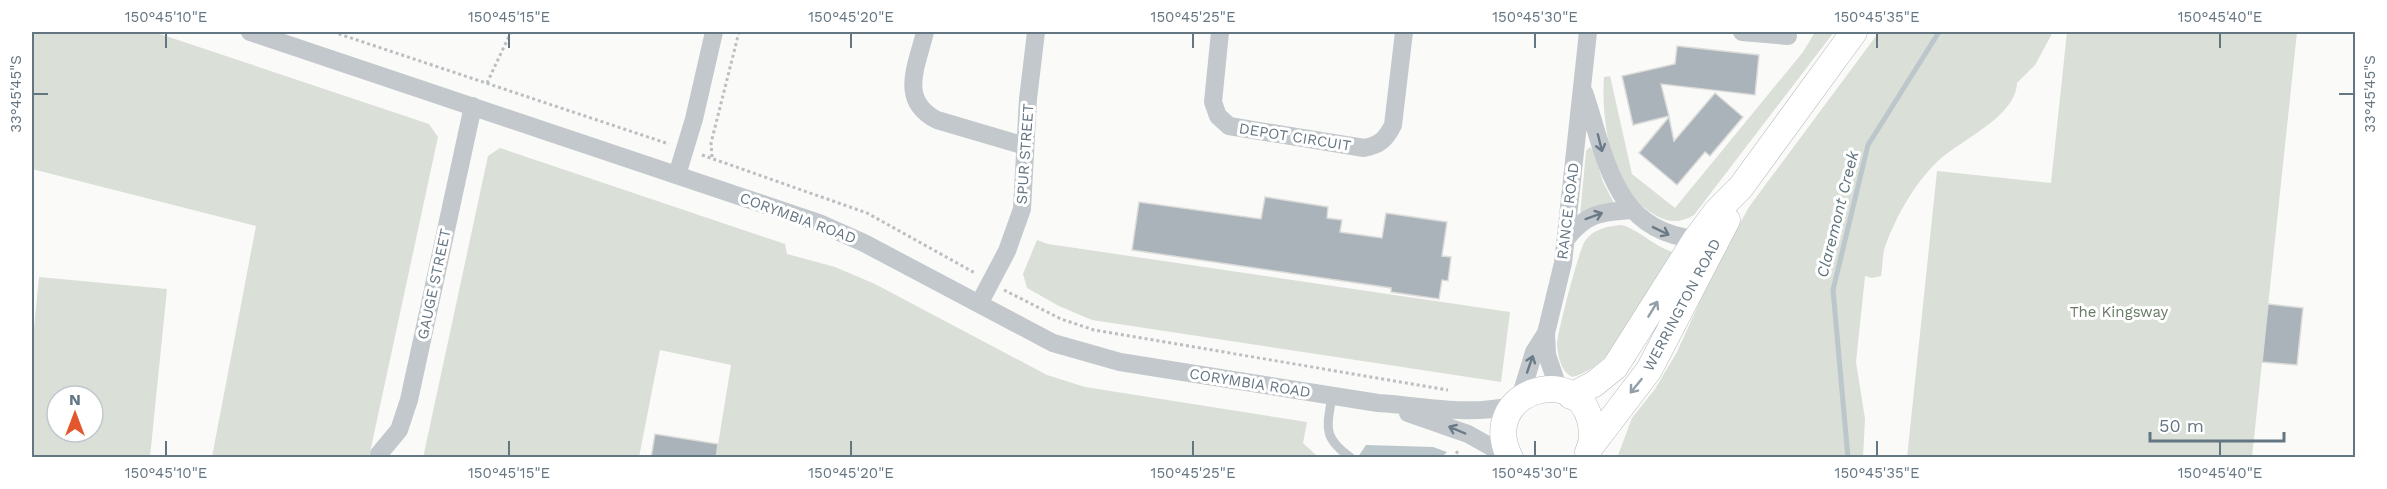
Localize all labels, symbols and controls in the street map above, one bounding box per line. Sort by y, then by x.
text: 150°45'10"E [125,8,207,26]
text: 150°45'15"E [468,8,550,26]
text: 150°45'20"E [808,8,894,26]
text: 150°45'25"E [1151,8,1235,26]
text: 150°45'30"E [1492,8,1578,26]
text: 150°45'35"E [1835,8,1919,26]
text: 150°45'40"E [2178,8,2262,26]
text: 33°45'45"S [7,55,25,133]
text: 33°45'45"S [2361,55,2379,133]
street label: SPUR STREET [1013,103,1037,205]
street label: DEPOT CIRCUIT [1238,119,1352,155]
one-way arrow [1595,133,1607,152]
water label: Claremont Creek [1813,148,1863,279]
street label: RANCE ROAD [1553,162,1583,260]
street label: CORYMBIA ROAD [737,189,859,247]
one-way arrow [1585,209,1603,220]
one-way arrow [1651,226,1669,238]
street label: GAUGE STREET [413,227,455,341]
street label: WERRINGTON ROAD [1639,236,1725,374]
one-way arrow [1647,301,1659,318]
park label: The Kingsway [2070,303,2169,321]
one-way arrow [1526,355,1537,374]
street label: CORYMBIA ROAD [1188,365,1312,401]
one-way arrow [1629,378,1642,394]
north arrow [45,384,105,444]
text: N [69,390,81,409]
scale bar [2150,405,2284,443]
text: 50 m [2159,415,2204,436]
one-way arrow [1448,423,1466,434]
text: 150°45'10"E [125,464,207,482]
text: 150°45'15"E [468,464,550,482]
text: 150°45'20"E [808,464,894,482]
text: 150°45'25"E [1151,464,1235,482]
text: 150°45'30"E [1492,464,1578,482]
text: 150°45'35"E [1835,464,1919,482]
text: 150°45'40"E [2178,464,2262,482]

